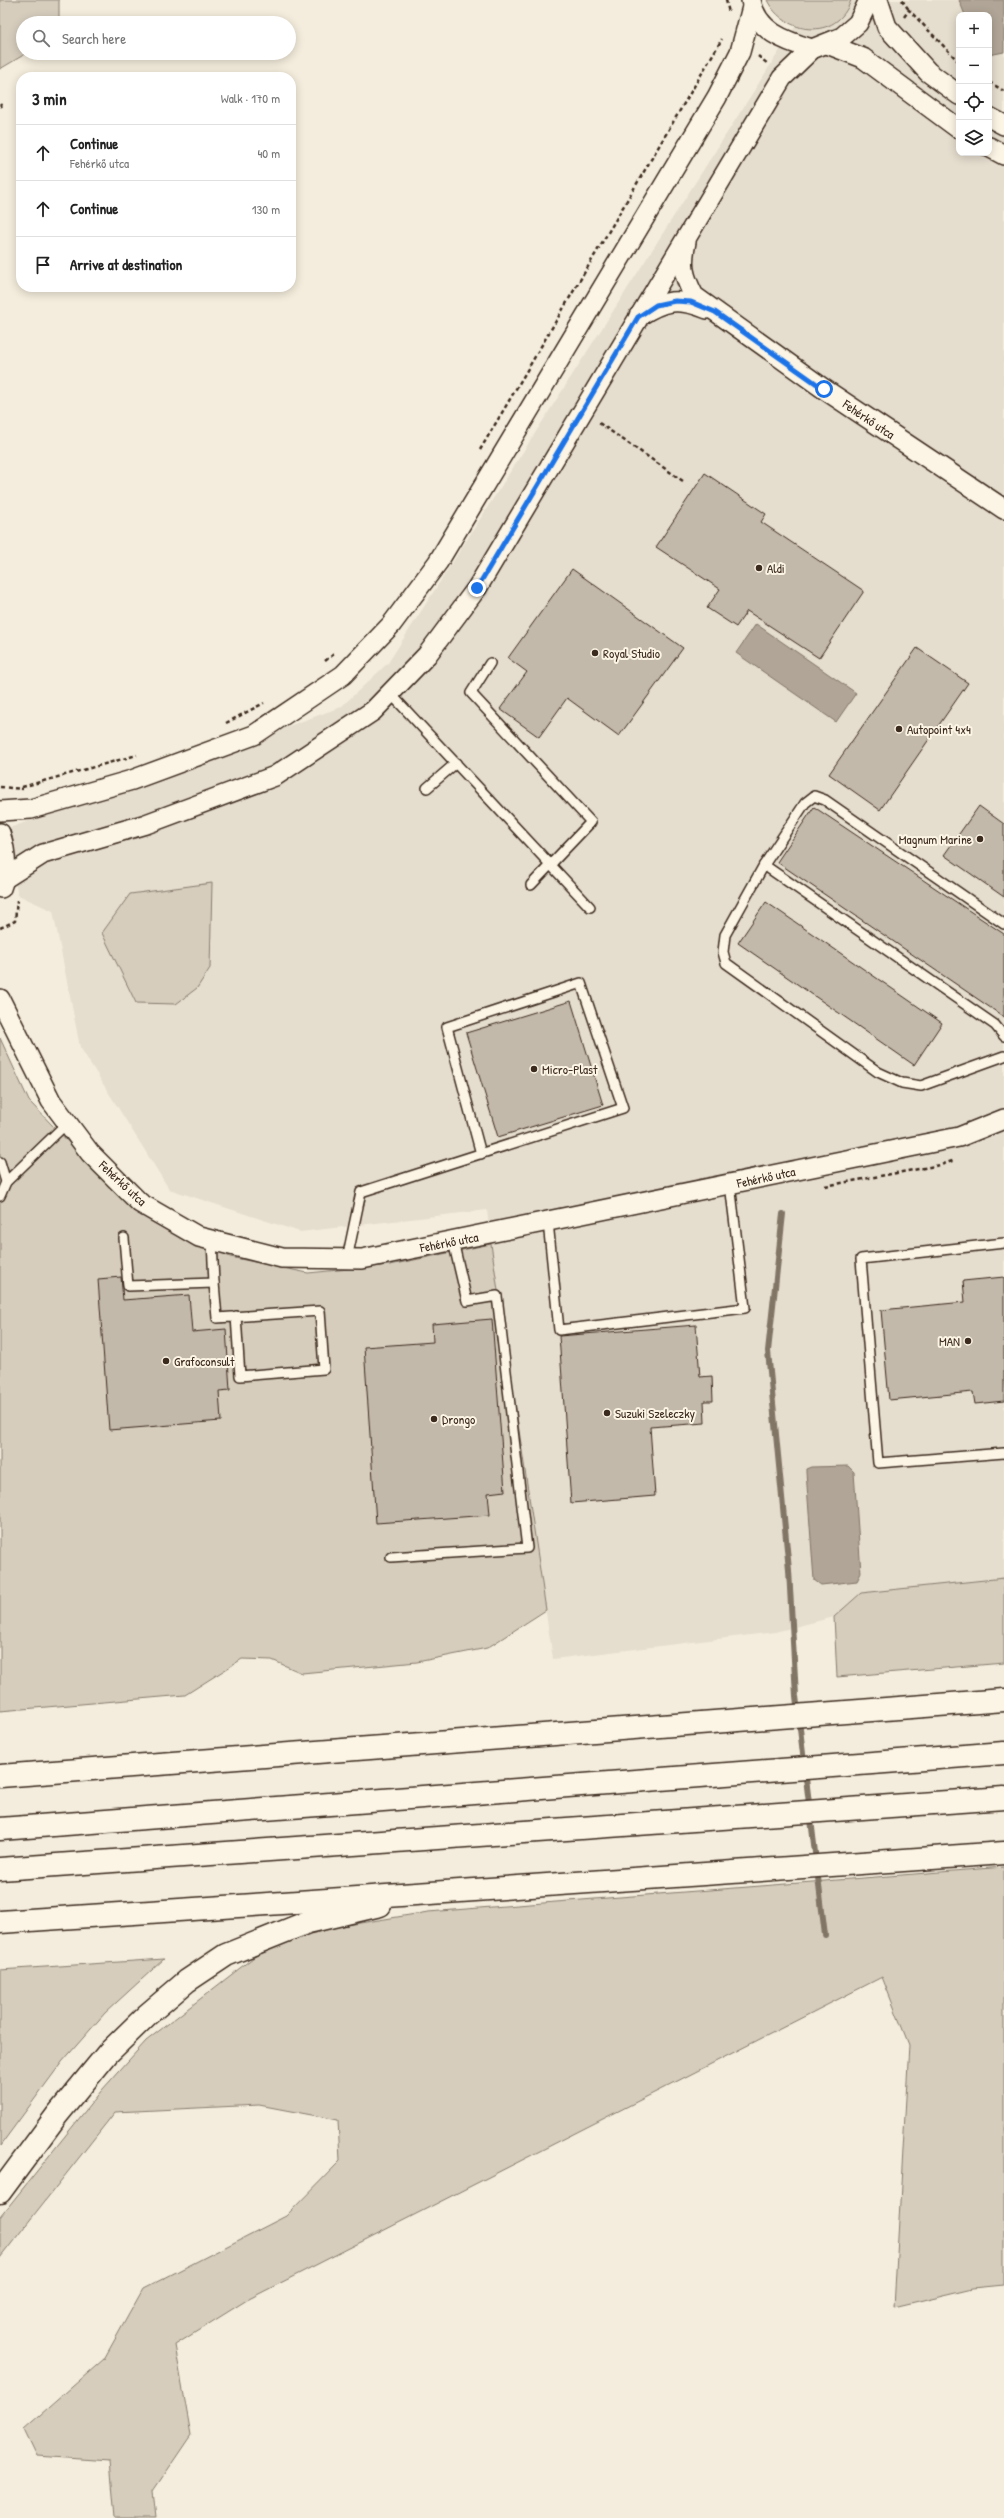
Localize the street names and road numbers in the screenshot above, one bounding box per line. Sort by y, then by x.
street label: Fehérkő utca [839,394,899,443]
street label: Fehérkő utca [95,1156,151,1210]
street label: Fehérkő utca [734,1162,797,1192]
street label: Fehérkő utca [417,1228,480,1257]

